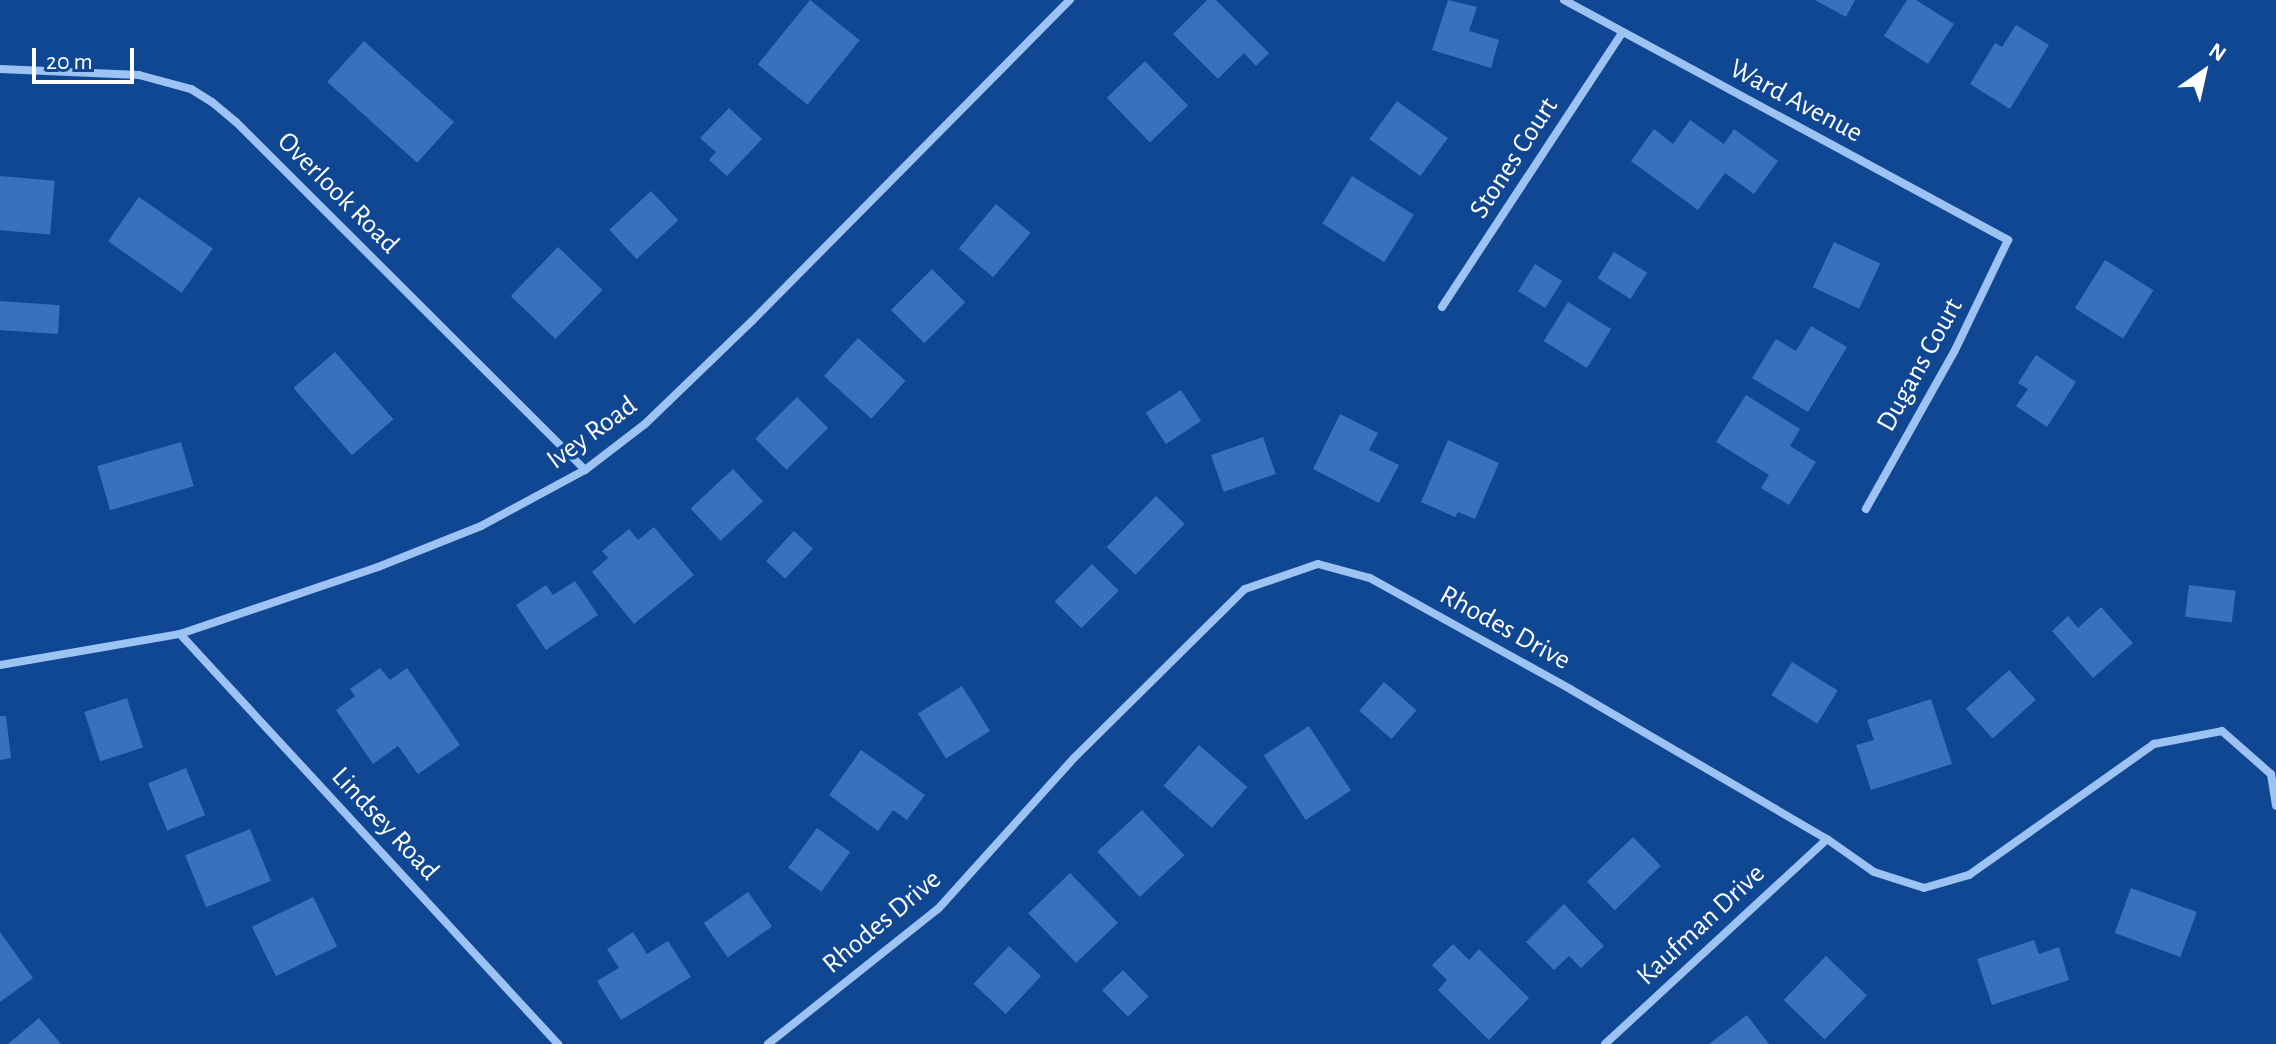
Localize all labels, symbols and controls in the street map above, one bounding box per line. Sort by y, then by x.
scale bar [36,32,138,82]
north arrow [2164,32,2244,112]
text: N [2205,39,2230,65]
text: 20 m [46,50,93,74]
street label: Ward Avenue [1724,52,1868,150]
street label: Stones Court [1463,91,1565,225]
street label: Overlook Road [270,125,406,261]
street label: Dugans Court [1870,292,1970,438]
street label: Ivey Road [540,389,644,477]
street label: Rhodes Drive [1434,578,1576,678]
street label: Lindsey Road [324,760,446,888]
street label: Kaufman Drive [1630,857,1772,993]
street label: Rhodes Drive [816,863,948,981]

